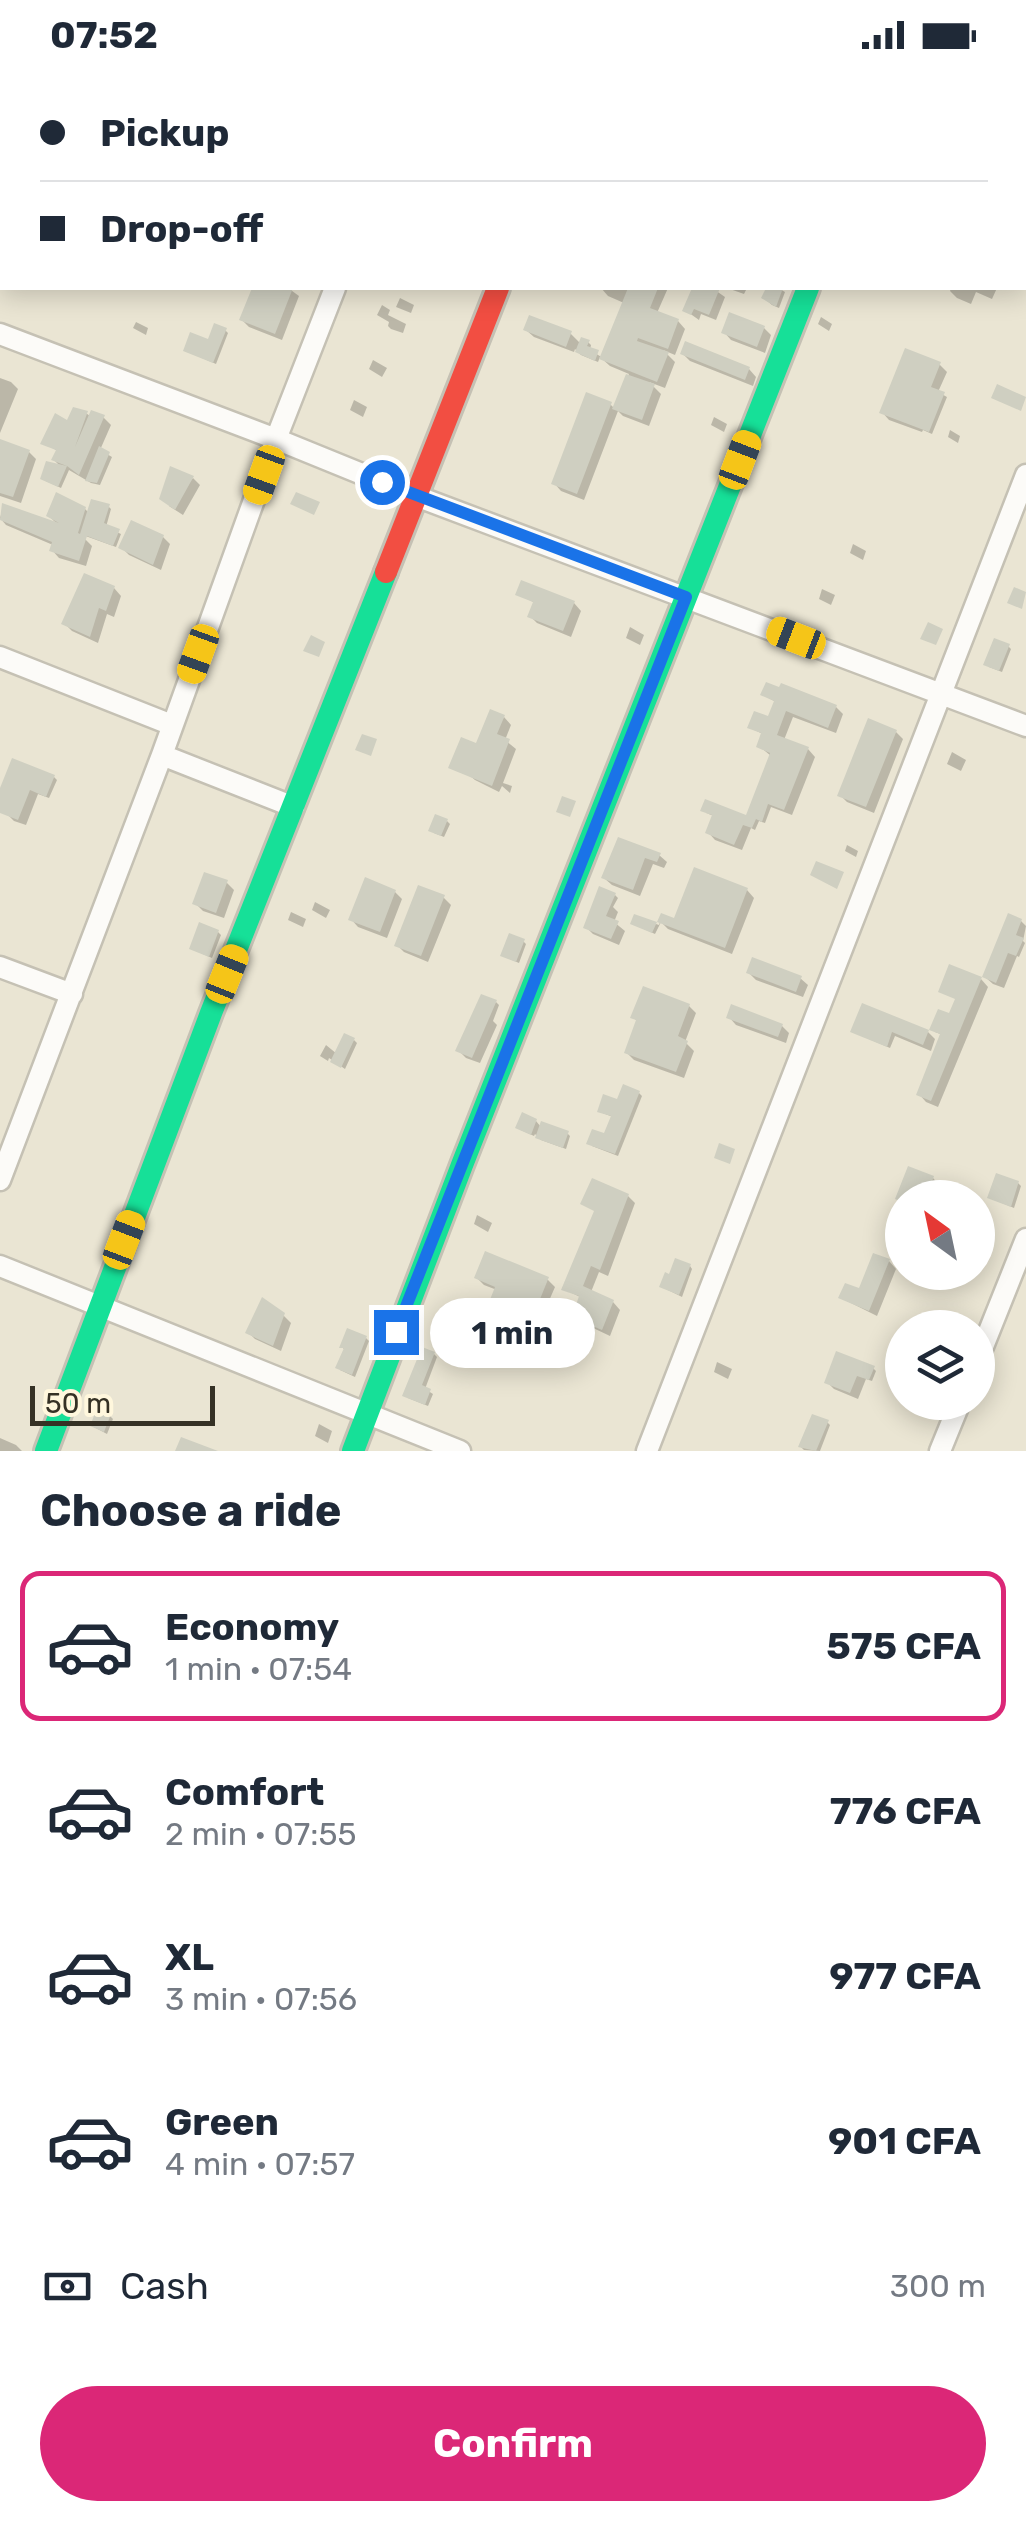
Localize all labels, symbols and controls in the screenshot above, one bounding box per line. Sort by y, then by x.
text: 07:52 [50,12,158,58]
text: Pickup [100,110,229,156]
text: Drop-off [100,206,263,252]
car [715,427,765,493]
car [240,442,288,508]
route start [360,460,405,505]
car [763,613,829,663]
car [174,621,222,687]
car [202,941,252,1007]
north arrow [885,1180,995,1290]
map controls [885,1180,995,1420]
car [99,1207,149,1273]
callout: 1 min [431,1297,596,1367]
route end [374,1310,419,1355]
button: layers [885,1310,995,1420]
text: 1 min [472,1314,553,1352]
scale bar [30,1381,215,1426]
text: 50 m [45,1387,111,1420]
text: Choose a ride [40,1484,342,1537]
icon: car [45,1601,135,1691]
text: Economy [165,1604,339,1650]
text: 575 CFA [826,1623,981,1669]
text: 1 min · 07:54 [165,1650,352,1688]
icon: car [45,1766,135,1856]
text: Comfort [165,1769,324,1815]
text: 776 CFA [830,1788,981,1834]
text: 2 min · 07:55 [165,1815,356,1853]
icon: car [45,1931,135,2021]
text: XL [165,1934,214,1980]
text: 977 CFA [829,1953,981,1999]
text: 3 min · 07:56 [165,1980,357,2018]
icon: car [45,2096,135,2186]
text: Green [165,2099,279,2145]
text: 901 CFA [828,2118,981,2164]
text: 4 min · 07:57 [165,2145,355,2183]
icon: cash [40,2259,95,2314]
text: Cash [120,2263,209,2309]
text: 300 m [890,2267,986,2305]
button: Confirm [40,2386,986,2501]

